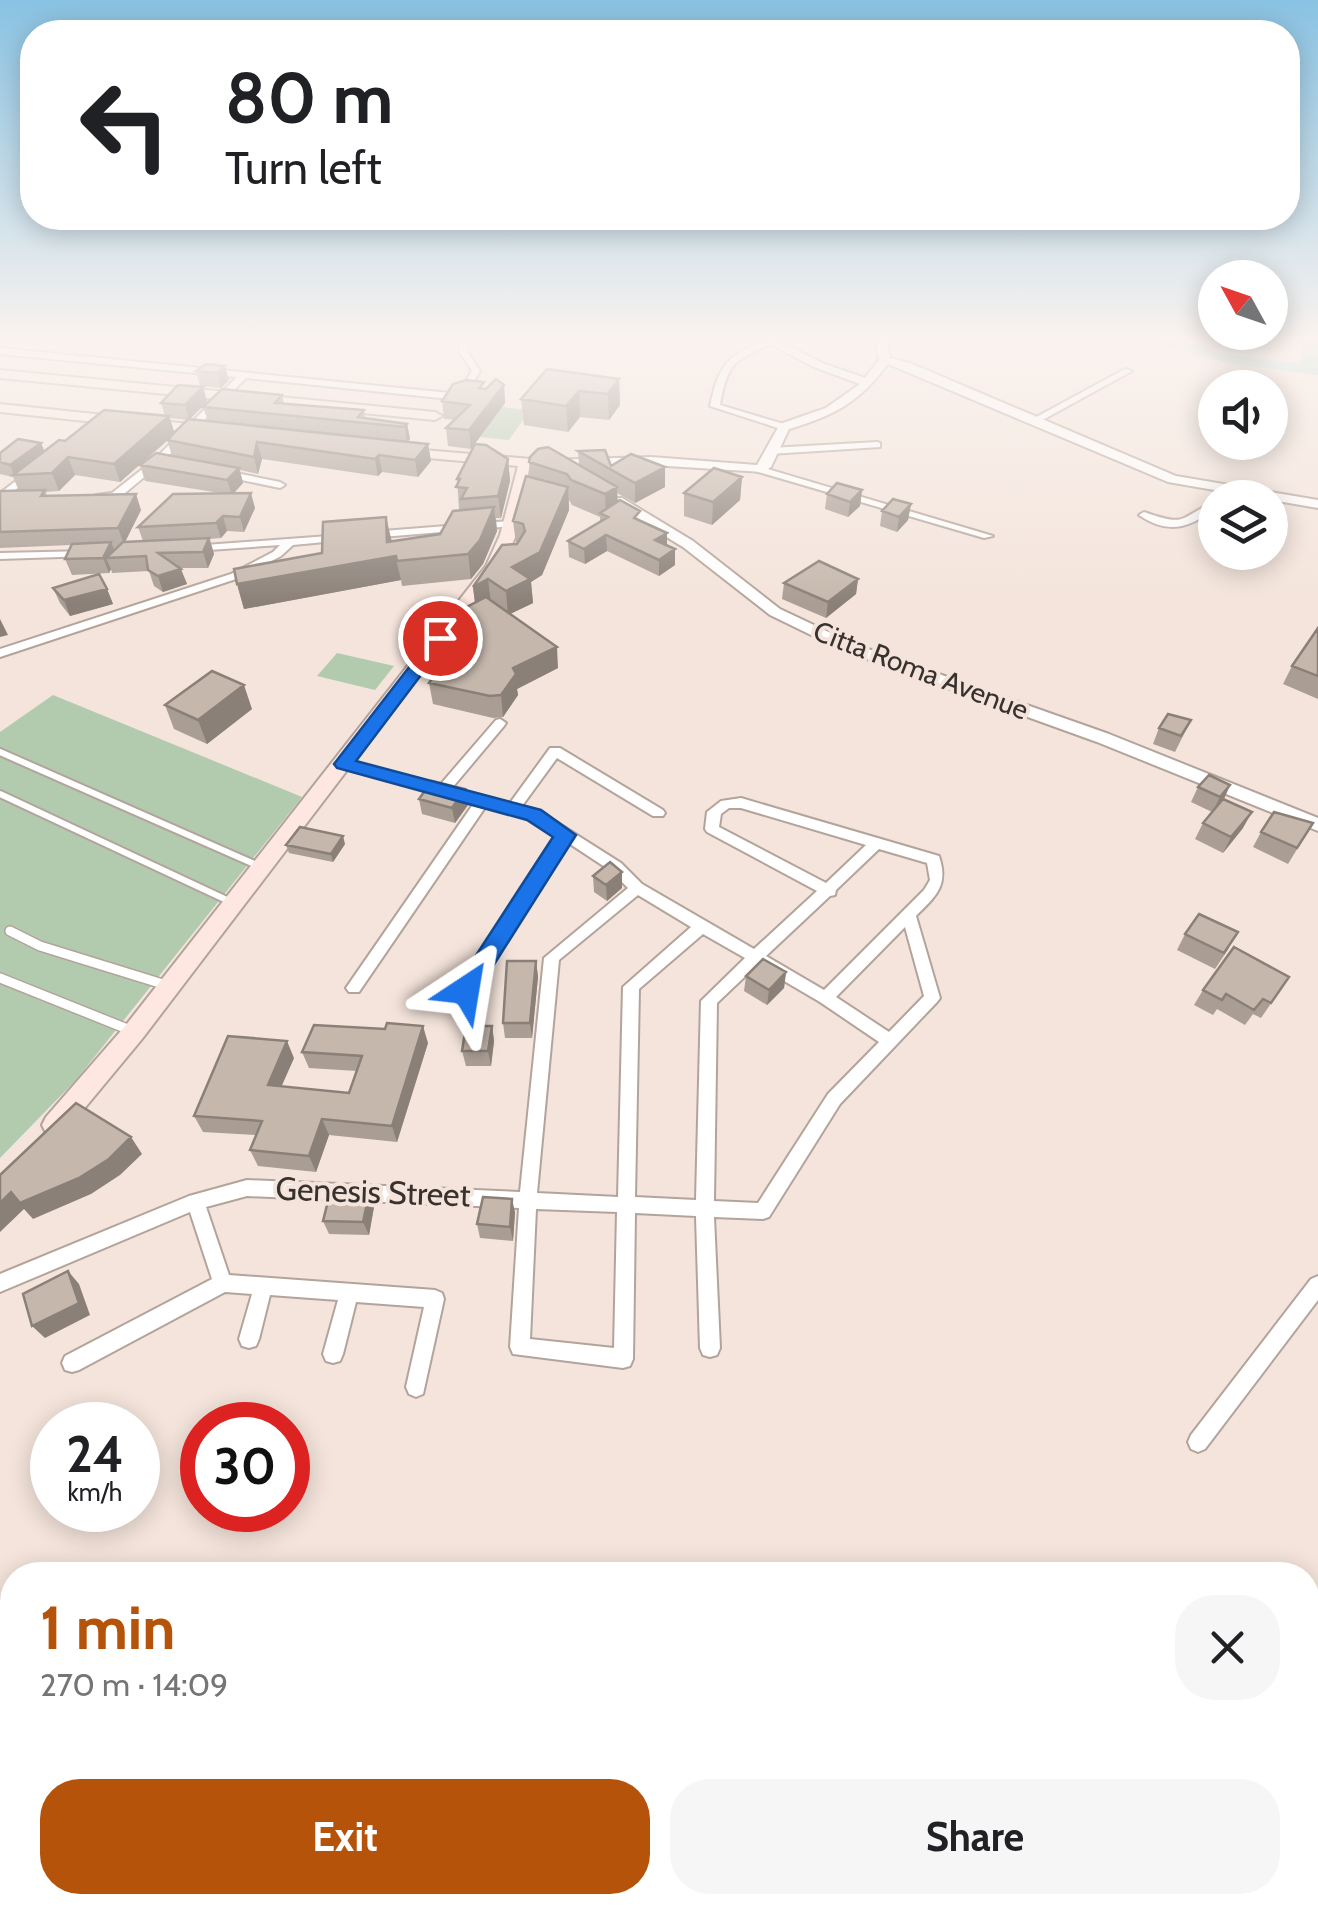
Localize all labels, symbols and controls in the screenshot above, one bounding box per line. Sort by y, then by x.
text: 80 m [225,55,393,141]
icon: left [60,60,190,190]
text: Turn left [225,141,382,195]
north arrow [1198,260,1288,350]
map controls [1198,260,1288,570]
button: sound [1198,370,1288,460]
button: layers [1198,480,1288,570]
pin [398,596,483,681]
icon: arrive [413,611,468,666]
street label: Citta Roma Avenue [809,613,1033,727]
position arrow [414,938,518,1042]
street label: Genesis Street [275,1169,471,1214]
speed limit sign: 30 [180,1402,310,1532]
text: 24 [66,1424,124,1485]
text: km/h [68,1477,122,1507]
text: 1 min [40,1591,175,1664]
button: close [1175,1595,1280,1700]
text: 270 m · 14:09 [40,1665,228,1704]
button: Exit [40,1779,650,1894]
button: Share [670,1779,1280,1894]

